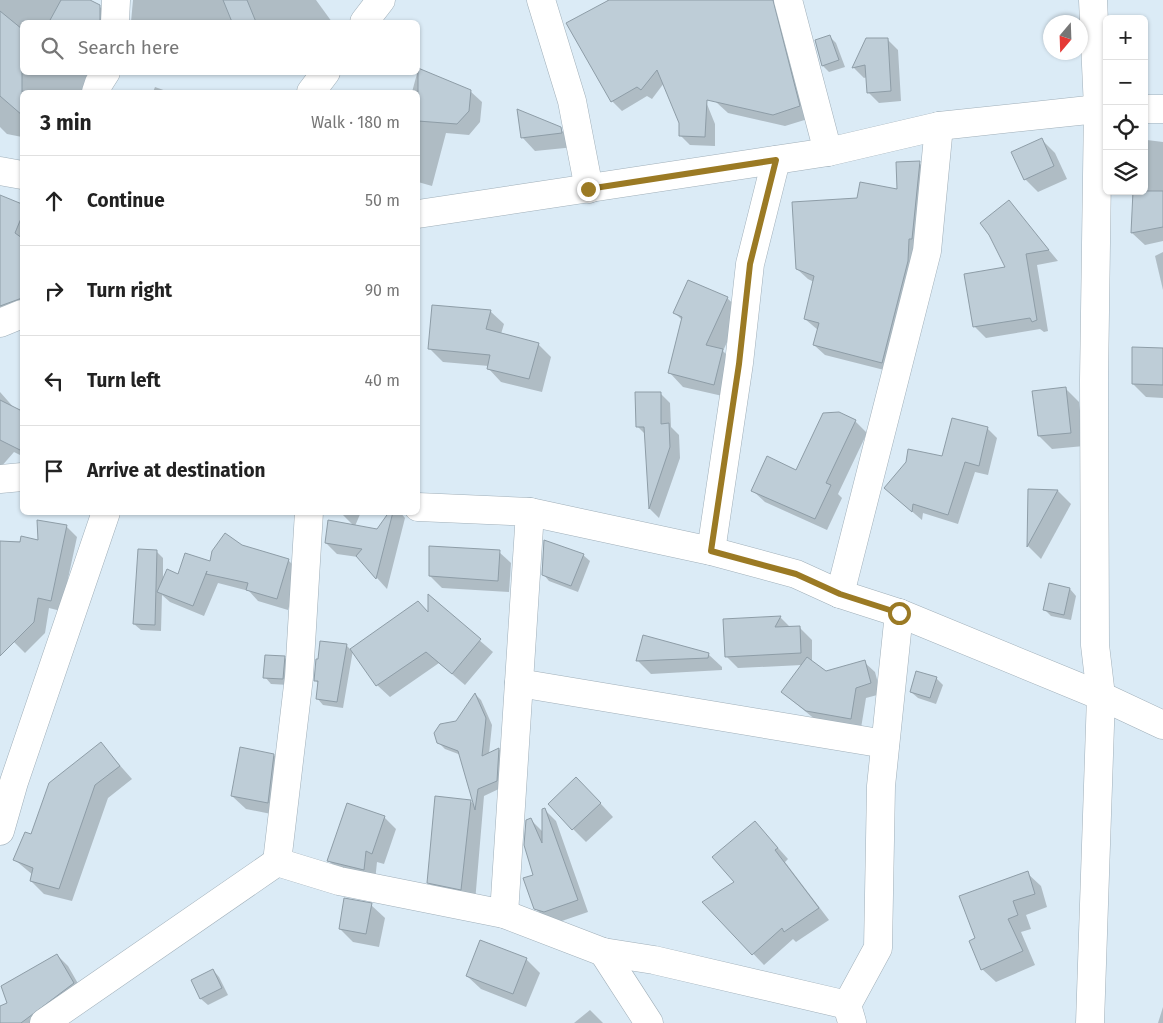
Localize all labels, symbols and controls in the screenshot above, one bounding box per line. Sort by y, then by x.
north arrow [1043,15,1088,60]
map controls [1103,15,1148,195]
button: + [1103,15,1148,60]
search box [20,20,420,75]
icon: search [38,34,66,62]
text: Search here [78,36,179,59]
button: − [1103,60,1148,105]
button: locate [1103,105,1148,150]
text: 3 min [40,110,92,136]
text: Walk · 180 m [311,113,400,132]
button: layers [1103,150,1148,195]
route end [577,178,600,201]
icon: ahead [40,187,68,215]
text: Continue [87,189,165,212]
text: 50 m [365,191,400,210]
icon: right [40,277,68,305]
text: Turn right [87,279,172,302]
text: 90 m [365,281,400,300]
icon: left [40,367,68,395]
text: Turn left [87,369,161,392]
text: 40 m [365,371,400,390]
icon: arrive [40,457,68,485]
text: Arrive at destination [87,459,266,482]
route start [888,602,911,625]

